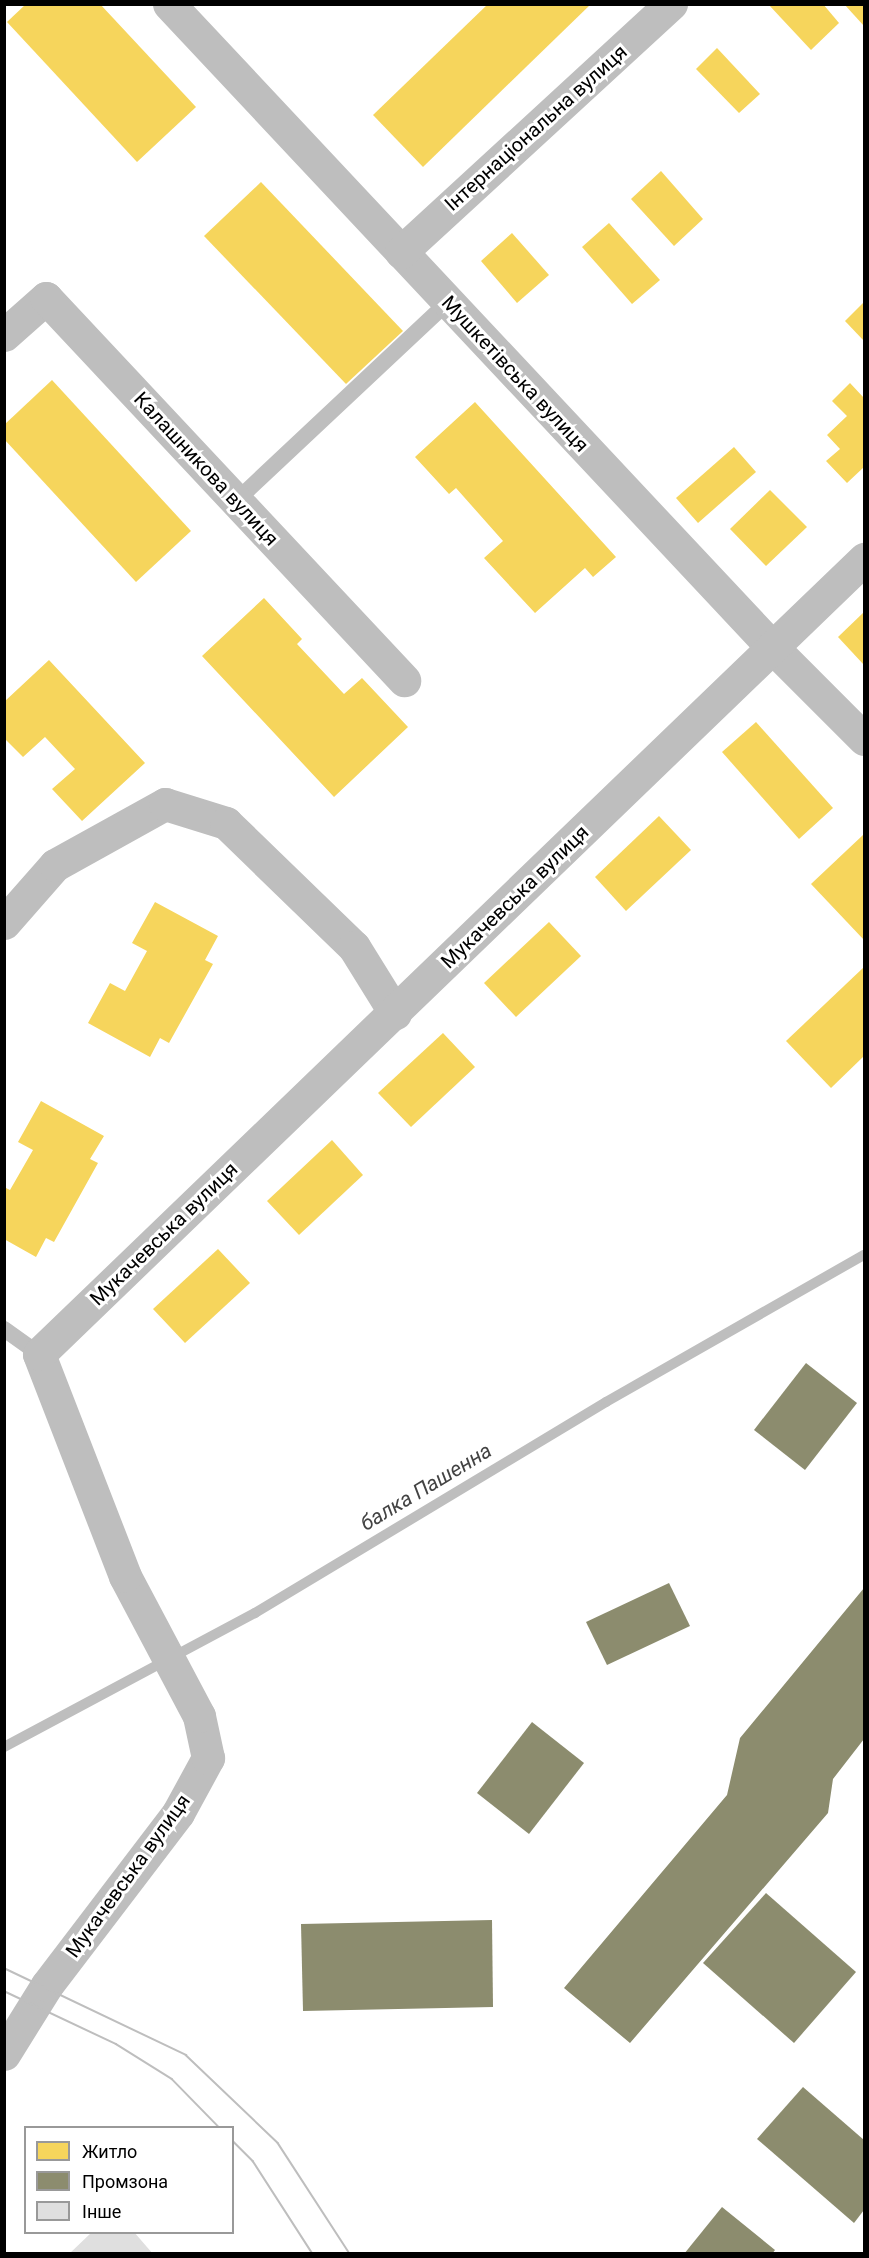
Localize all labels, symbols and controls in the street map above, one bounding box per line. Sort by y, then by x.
street label: Інтернаціональна вулиця [440,40,632,216]
street label: Мушкетівська вулиця [436,291,594,457]
street label: Калашникова вулиця [129,387,283,551]
street label: Мукачевська вулиця [436,820,594,974]
street label: Мукачевська вулиця [85,1157,243,1311]
water label: балка Пашенна [356,1438,496,1536]
street label: Мукачевська вулиця [61,1790,195,1962]
legend [24,2126,234,2234]
text: Житло [82,2141,137,2162]
text: Промзона [82,2171,168,2192]
text: Інше [82,2201,121,2222]

